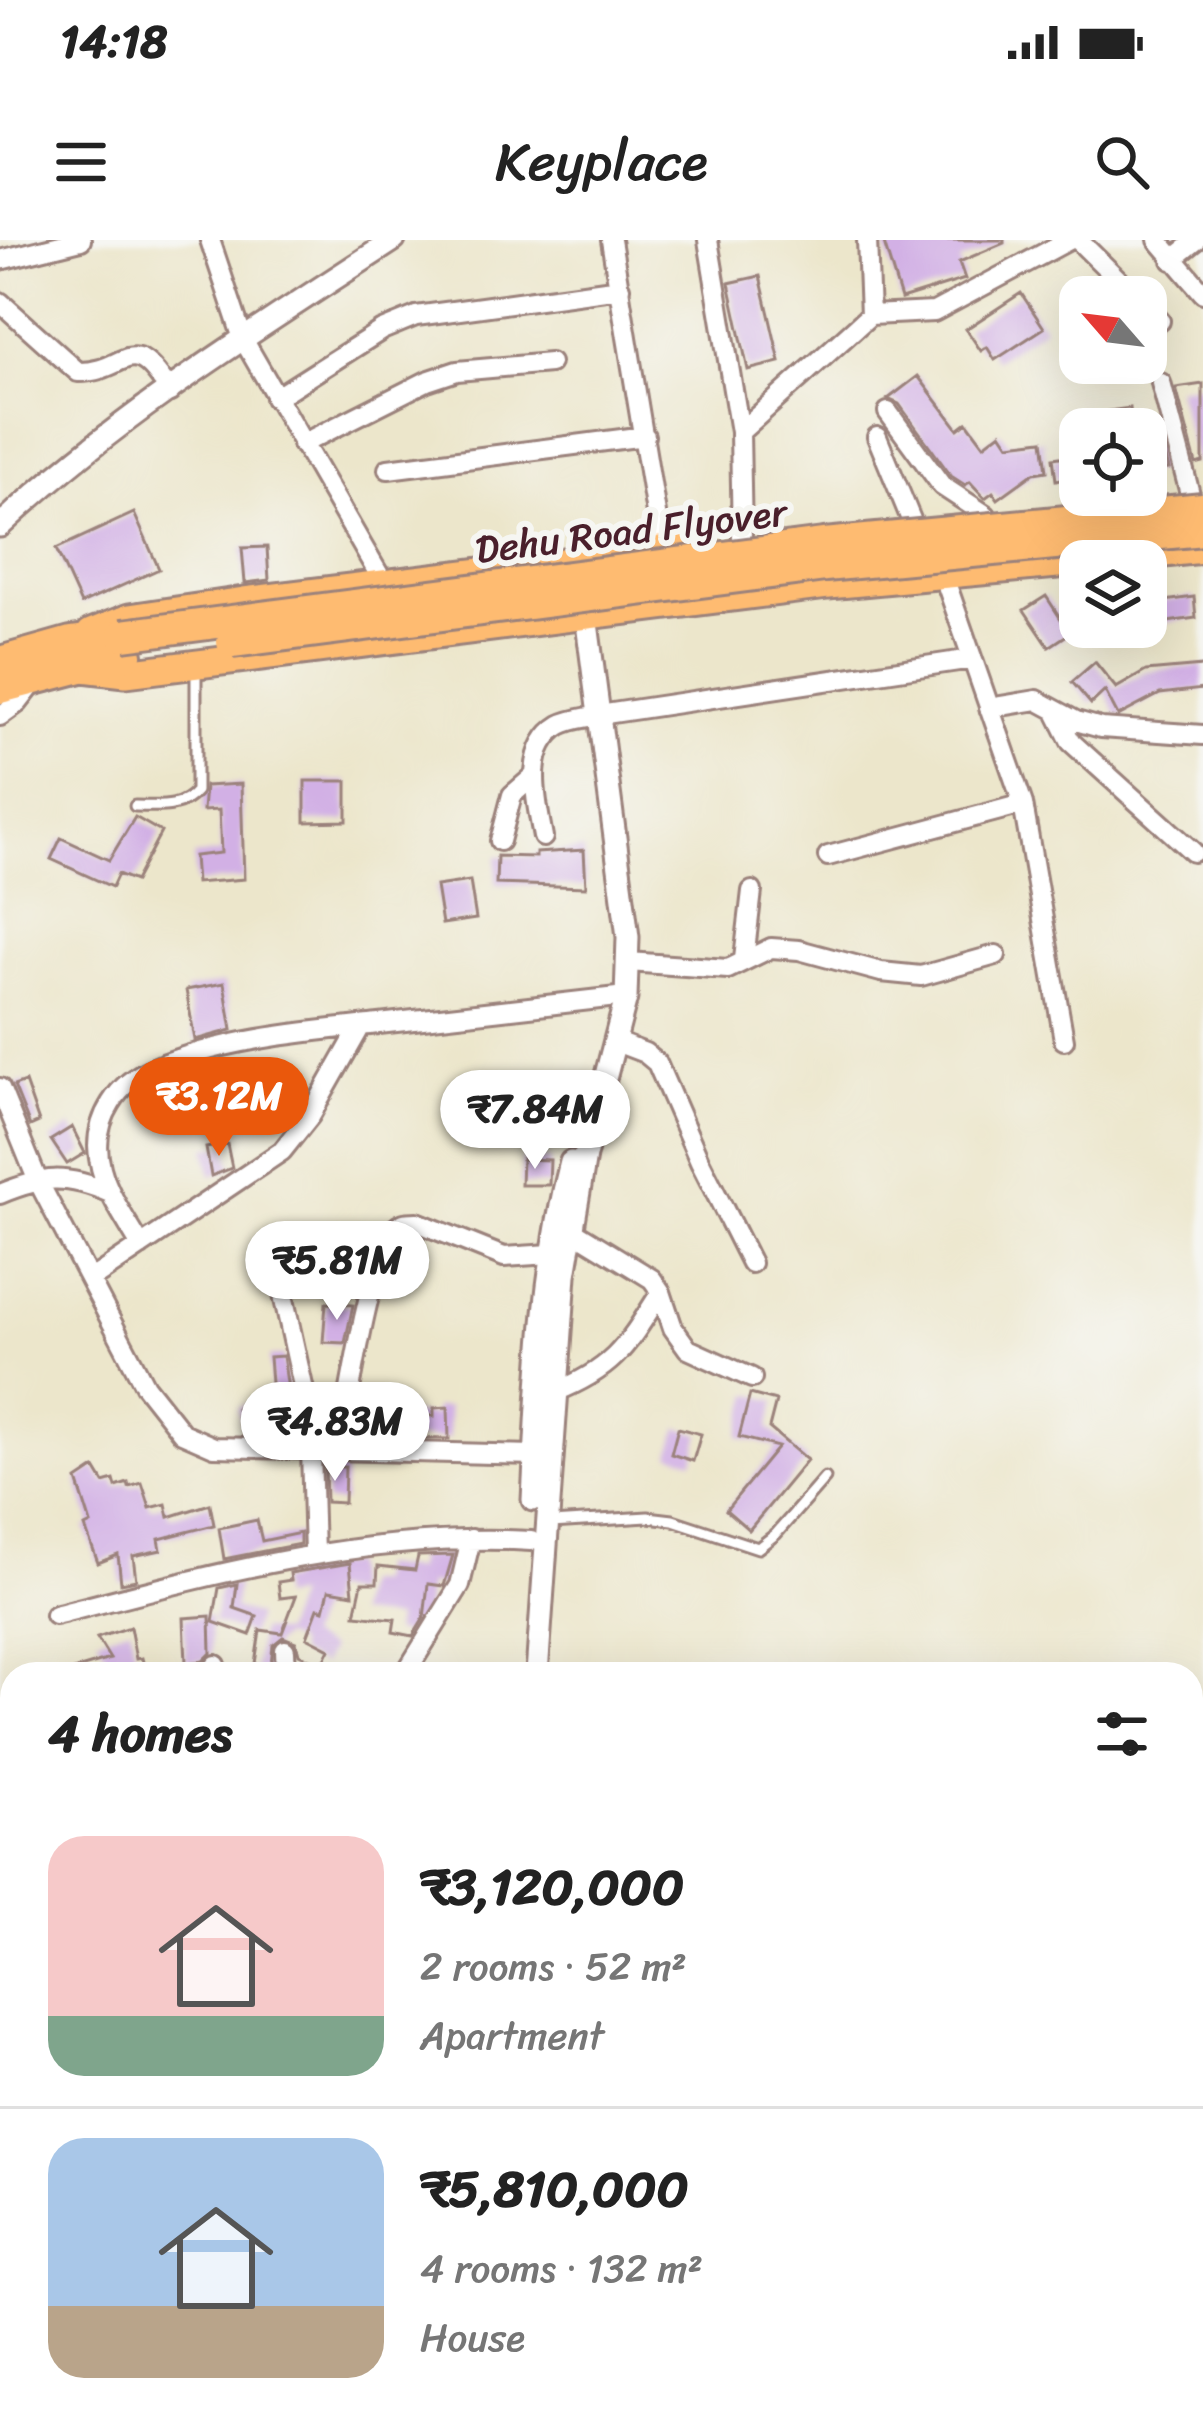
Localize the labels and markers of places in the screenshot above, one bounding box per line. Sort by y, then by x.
pin: ₹3.12M [121,1057,317,1159]
pin: ₹7.84M [437,1070,633,1172]
pin: ₹5.81M [239,1221,435,1323]
pin: ₹4.83M [237,1382,433,1484]

